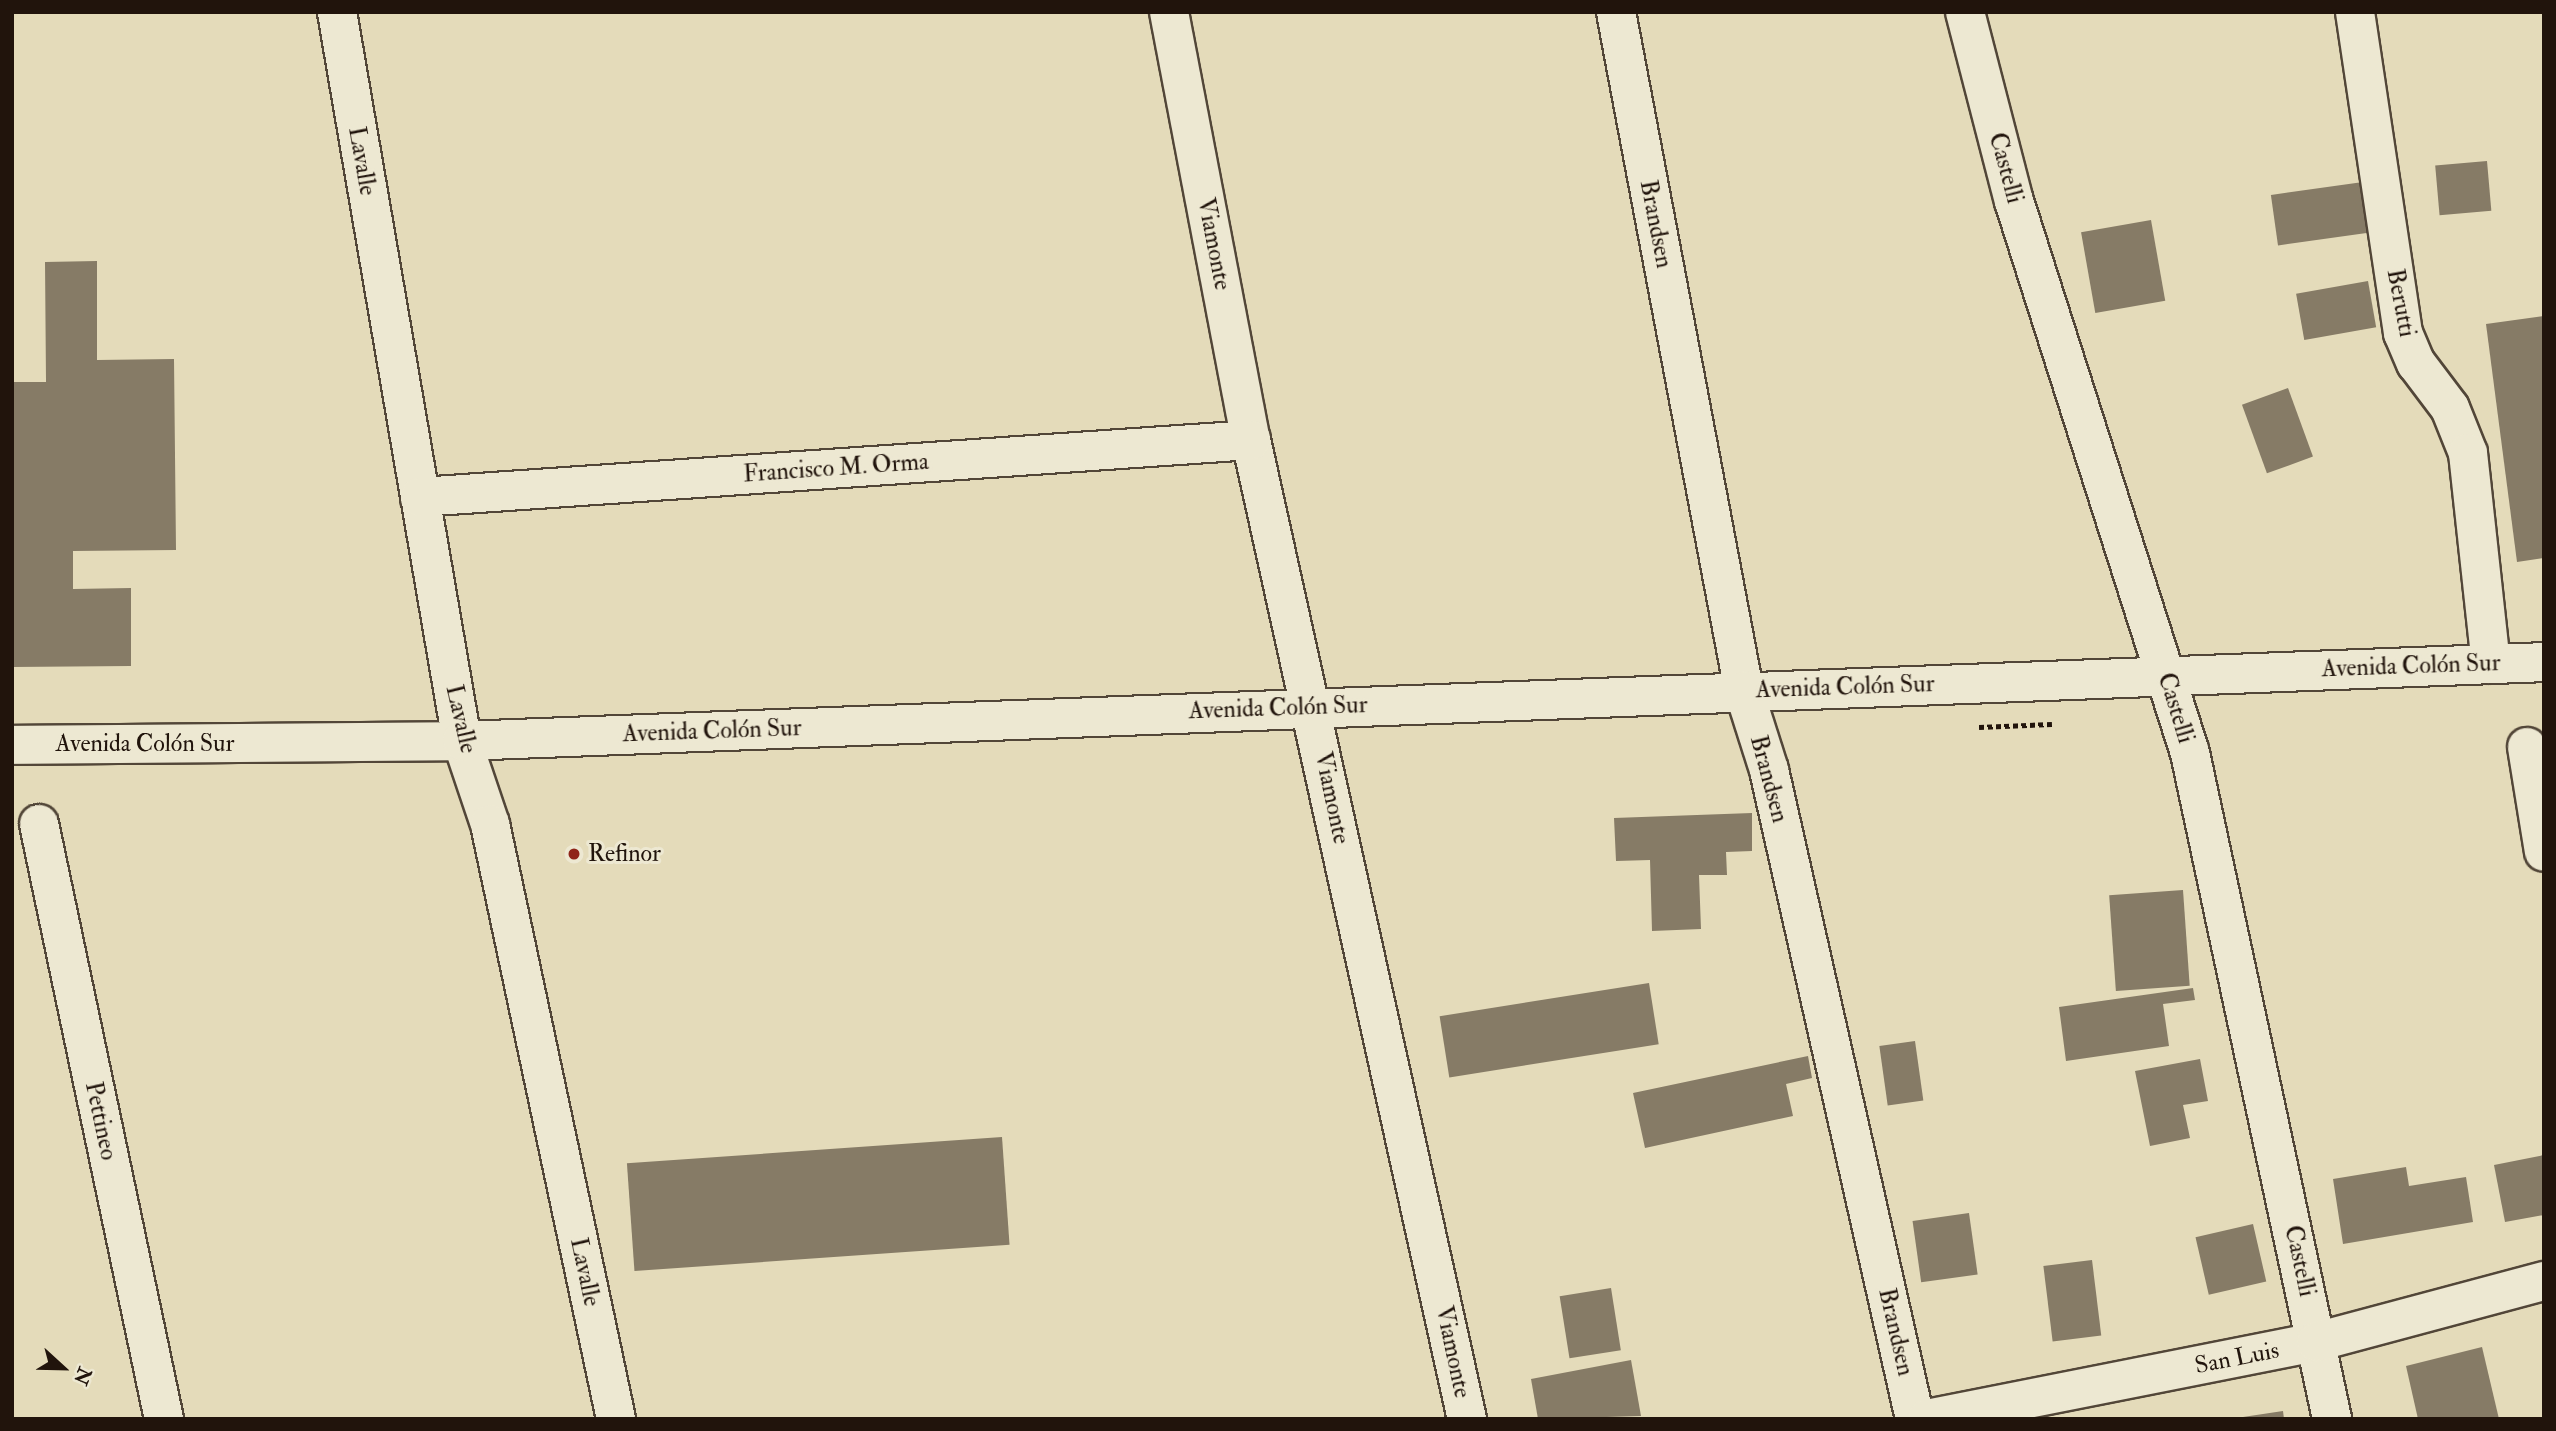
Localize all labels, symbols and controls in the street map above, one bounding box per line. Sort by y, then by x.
street label: Lavalle [342,124,382,198]
street label: Castelli [1983,129,2029,207]
street label: Brandsen [1633,177,1679,271]
street label: Viamonte [1191,195,1237,293]
street label: Berutti [2380,266,2422,340]
street label: Francisco M. Orma [742,447,930,489]
street label: Avenida Colón Sur [2321,648,2501,684]
street label: Avenida Colón Sur [1755,669,1935,705]
street label: Castelli [2152,669,2200,747]
street label: Lavalle [439,682,483,756]
street label: Avenida Colón Sur [1188,690,1368,726]
street label: Avenida Colón Sur [622,713,802,749]
street label: Avenida Colón Sur [56,730,234,758]
street label: Brandsen [1744,732,1794,826]
street label: Viamonte [1308,749,1356,847]
place label: Refinor [588,840,661,868]
marker: Refinor [566,846,582,862]
street label: Pettineo [79,1079,123,1163]
street label: Castelli [2278,1223,2322,1299]
street label: Lavalle [564,1235,606,1309]
street label: Brandsen [1872,1285,1920,1379]
street label: Viamonte [1429,1303,1477,1401]
north arrow [28,1333,98,1403]
street label: San Luis [2193,1336,2281,1380]
text: N [68,1363,97,1388]

